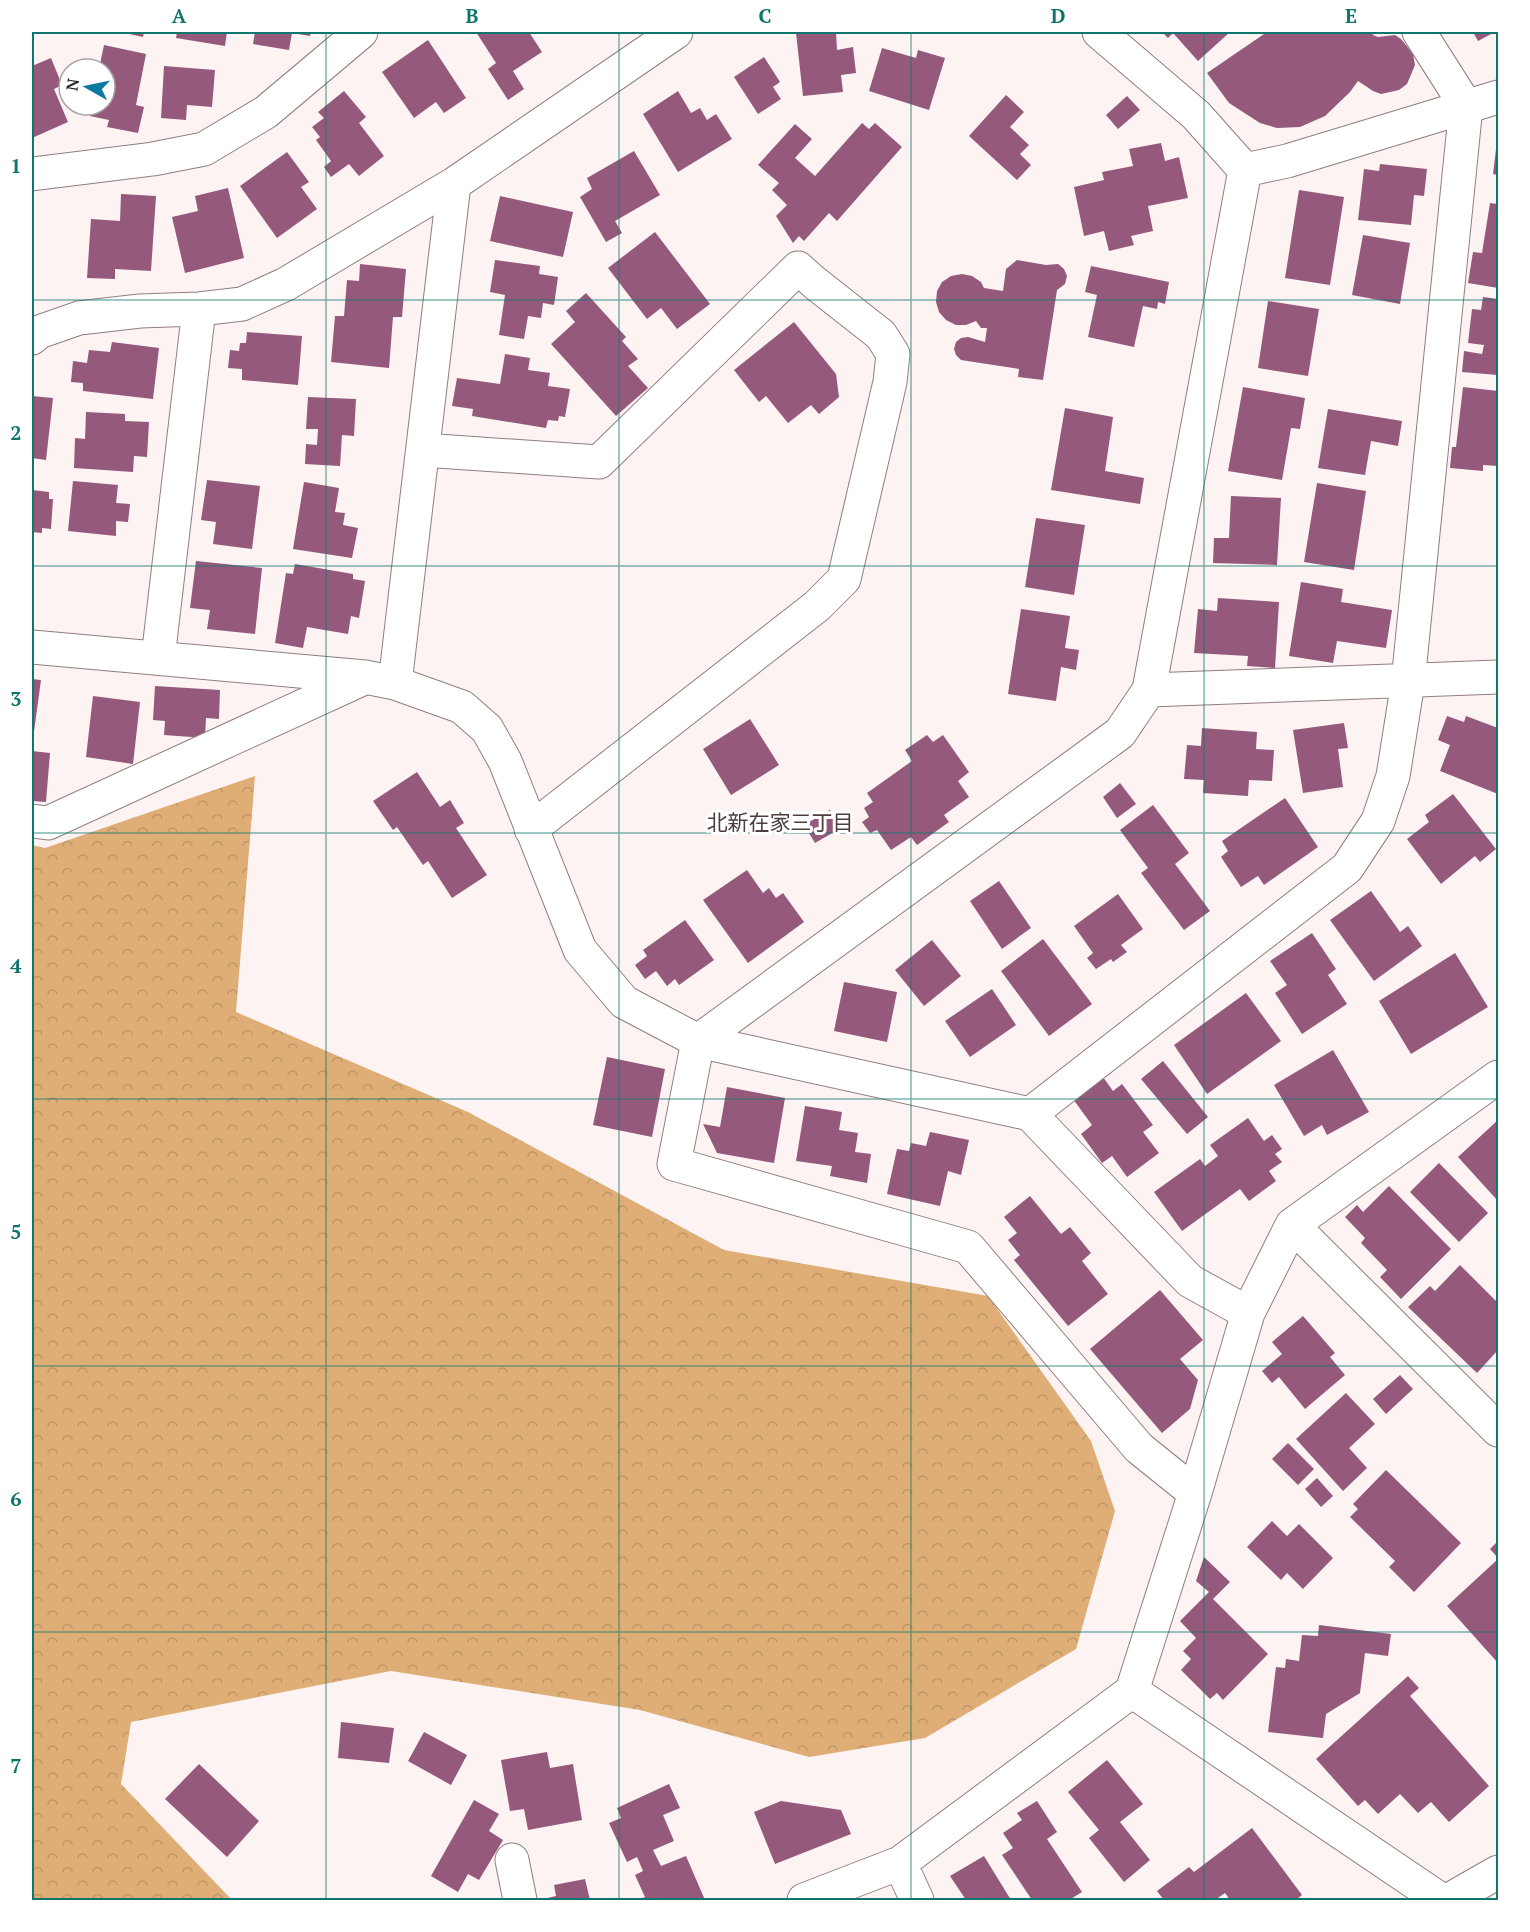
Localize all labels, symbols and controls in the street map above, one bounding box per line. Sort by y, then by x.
text: A [172,2,187,29]
text: B [466,2,479,29]
text: C [758,2,772,29]
text: D [1051,2,1065,29]
text: E [1345,2,1357,29]
north arrow [57,57,117,117]
text: N [60,77,84,92]
text: 1 [10,152,22,179]
text: 2 [10,419,22,446]
text: 3 [10,685,22,712]
district label: 北新在家三丁目 [707,808,854,836]
text: 4 [10,952,22,979]
text: 5 [10,1218,22,1245]
text: 6 [10,1485,22,1512]
text: 7 [10,1752,22,1779]

